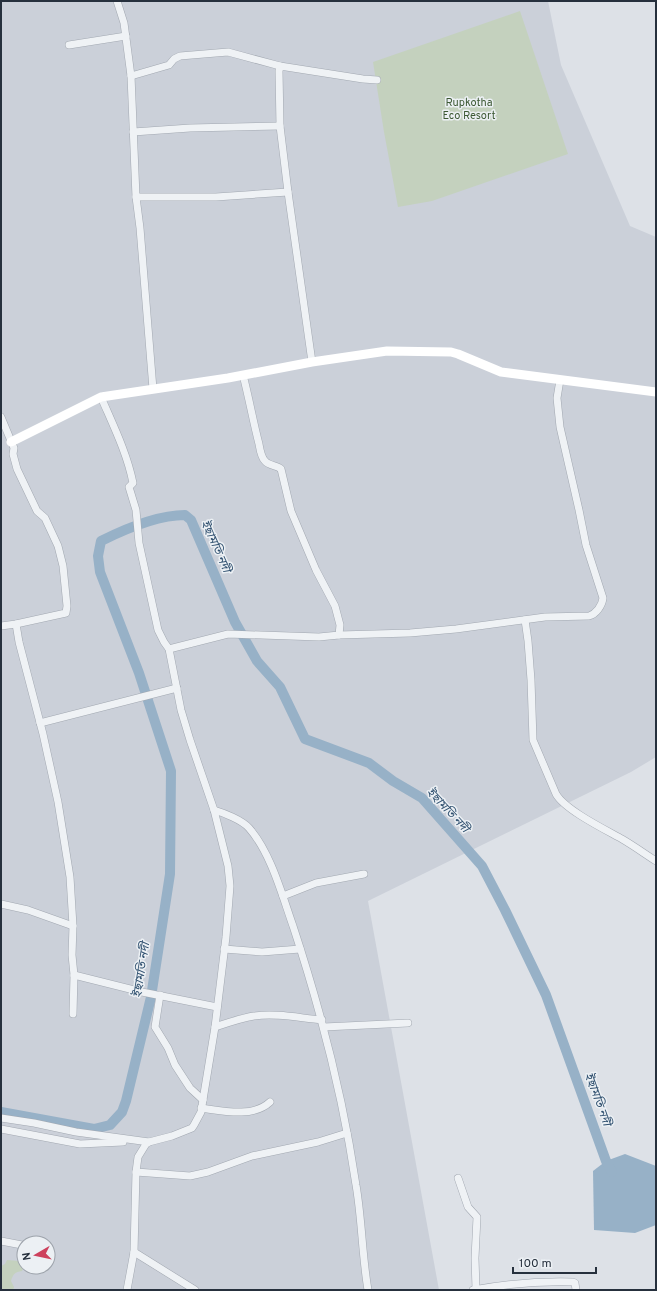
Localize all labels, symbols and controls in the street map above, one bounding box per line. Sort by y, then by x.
park label: Rupkotha Eco Resort [442,96,496,123]
water label: ইছামতি নদী [196,518,235,578]
water label: ইছামতি নদী [422,785,474,839]
water label: ইছামতি নদী [130,939,155,999]
water label: ইছামতি নদী [580,1070,615,1131]
north arrow [16,1235,56,1275]
scale bar [513,1249,596,1275]
text: N [20,1251,35,1261]
text: 100 m [519,1256,552,1272]

